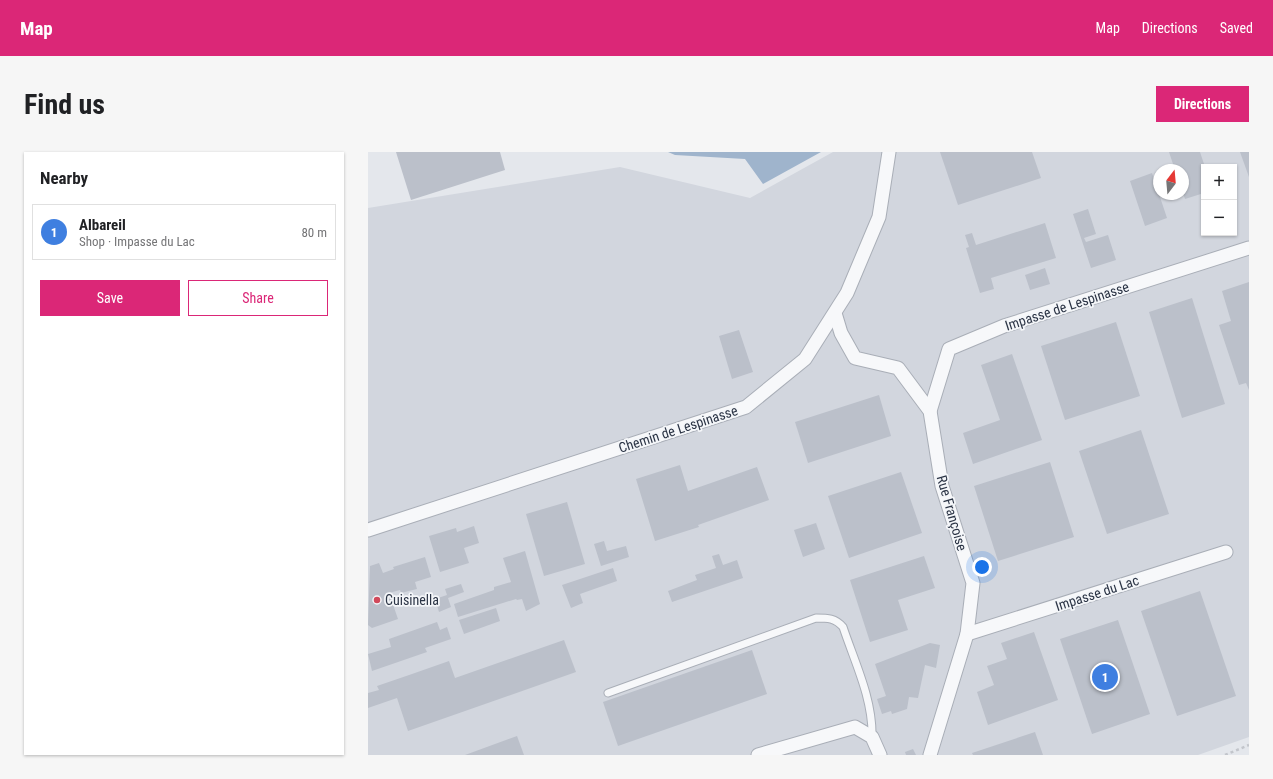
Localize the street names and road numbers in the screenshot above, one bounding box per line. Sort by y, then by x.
street label: Impasse de Lespinasse [1003,278,1131,334]
street label: Chemin de Lespinasse [616,402,740,456]
street label: Rue Françoise [934,473,971,553]
street label: Impasse du Lac [1053,572,1141,614]

